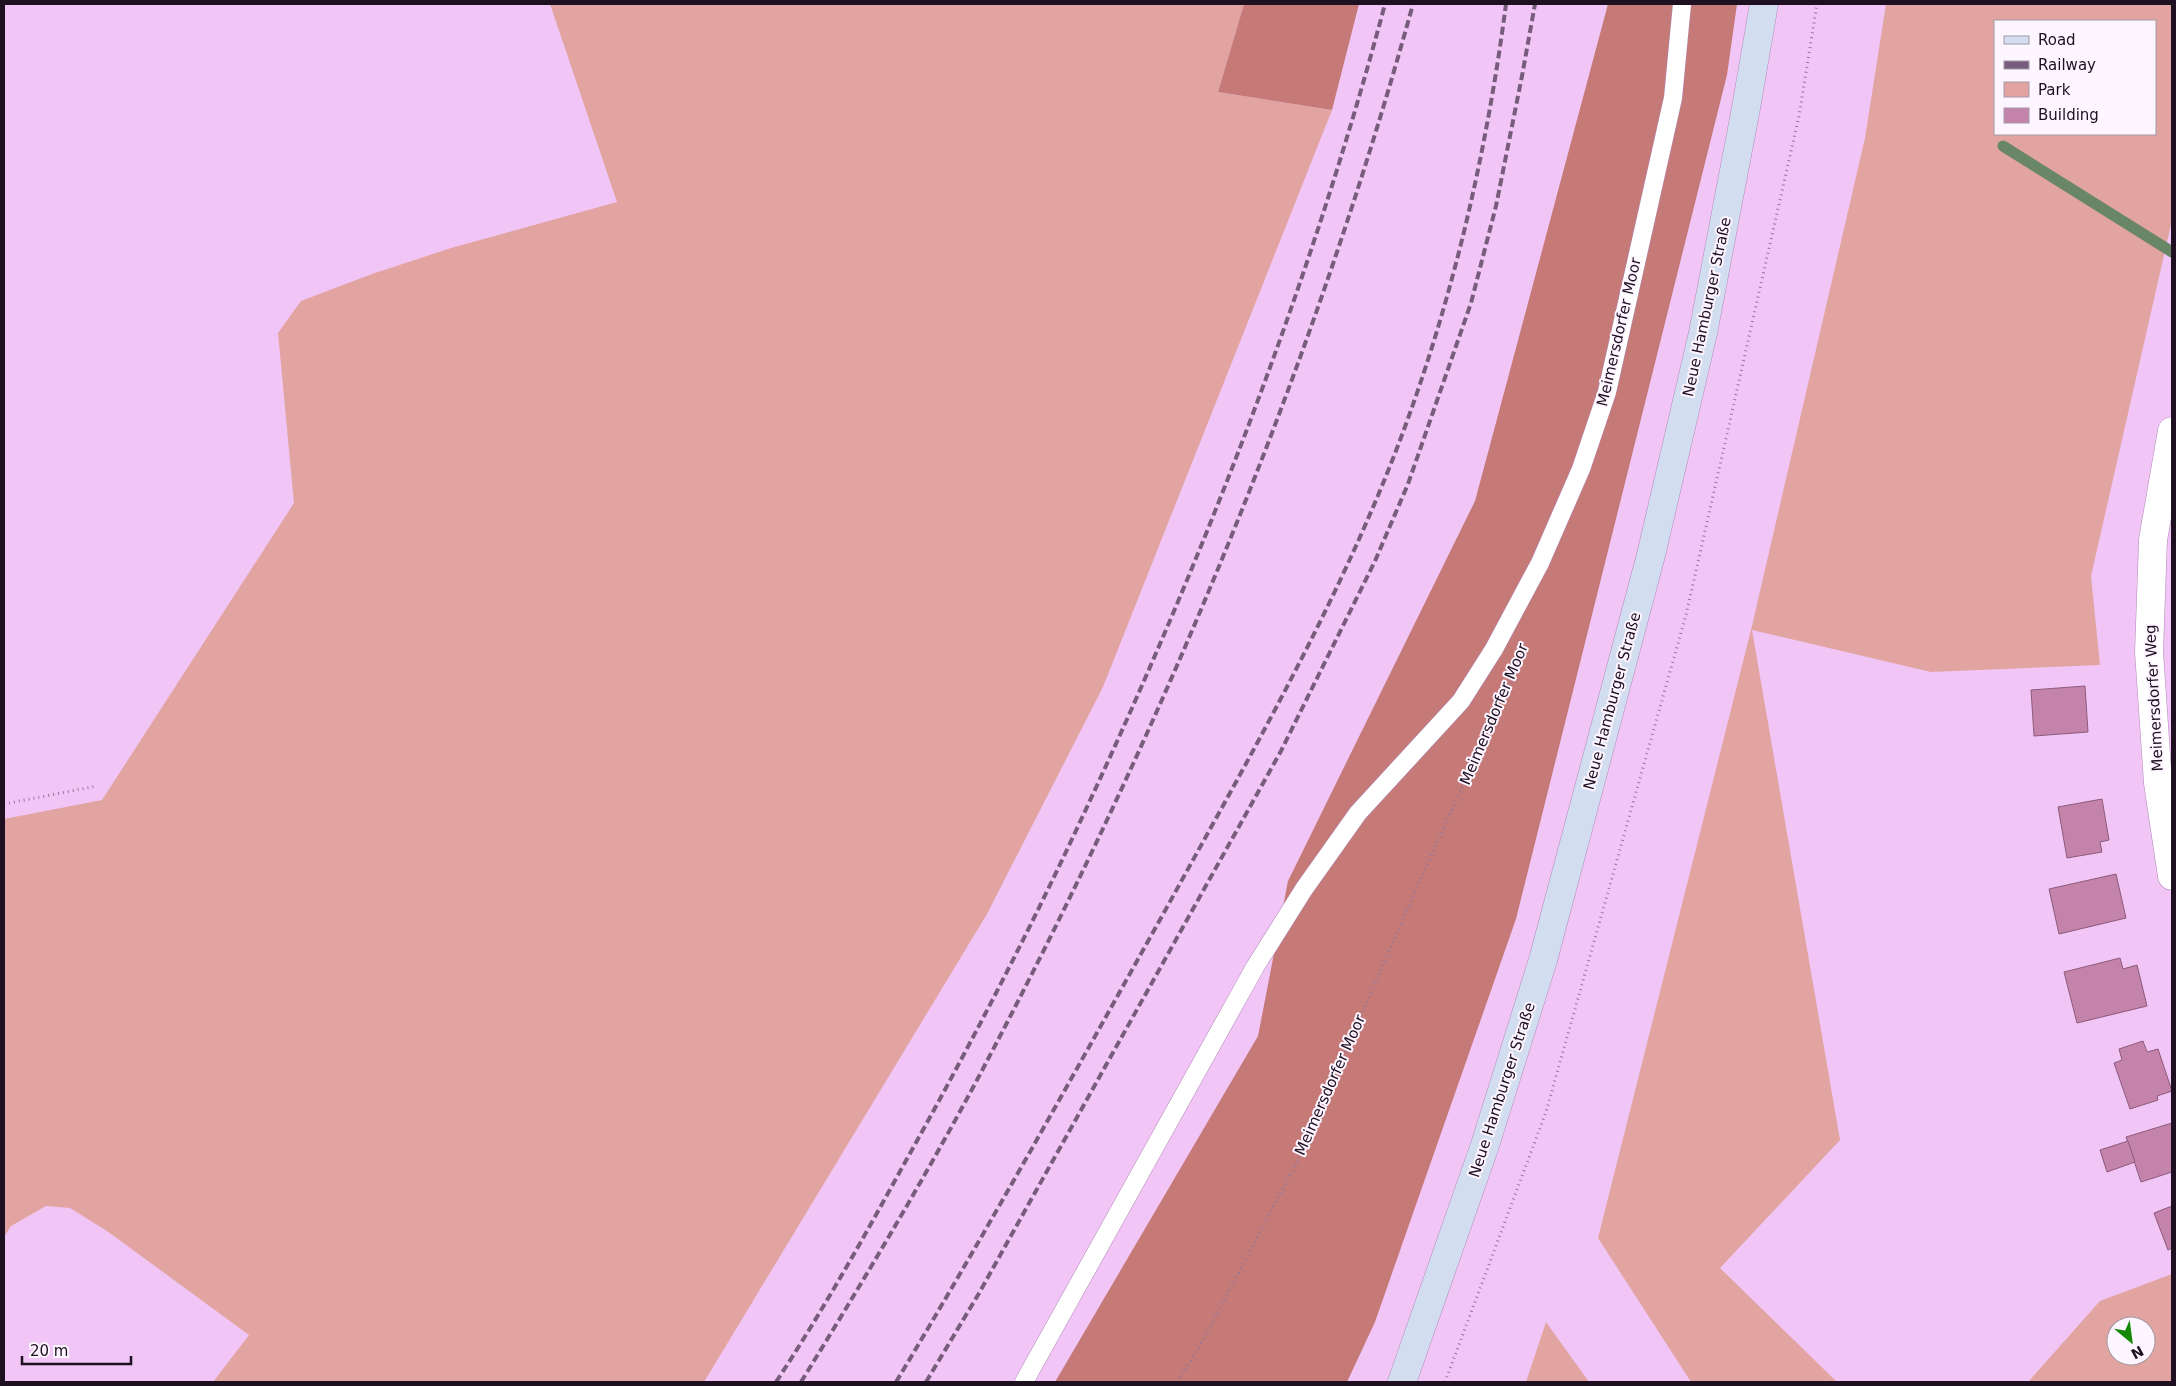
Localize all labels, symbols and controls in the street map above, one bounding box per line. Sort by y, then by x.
legend [1994,20,2156,135]
text: Road [2038,31,2076,49]
text: Railway [2038,56,2096,74]
text: Park [2038,81,2071,99]
text: Building [2038,106,2099,124]
street label: Neue Hamburger Straße [1679,216,1735,398]
street label: Meimersdorfer Moor [1593,255,1645,408]
street label: Neue Hamburger Straße [1580,610,1644,792]
street label: Meimersdorfer Weg [2141,624,2167,772]
street label: Meimersdorfer Moor [1456,640,1532,787]
street label: Neue Hamburger Straße [1465,1000,1539,1180]
street label: Meimersdorfer Moor [1291,1011,1369,1158]
north arrow [2106,1316,2156,1366]
scale bar [22,1334,131,1366]
text: 20 m [30,1342,68,1360]
text: N [2128,1343,2146,1362]

